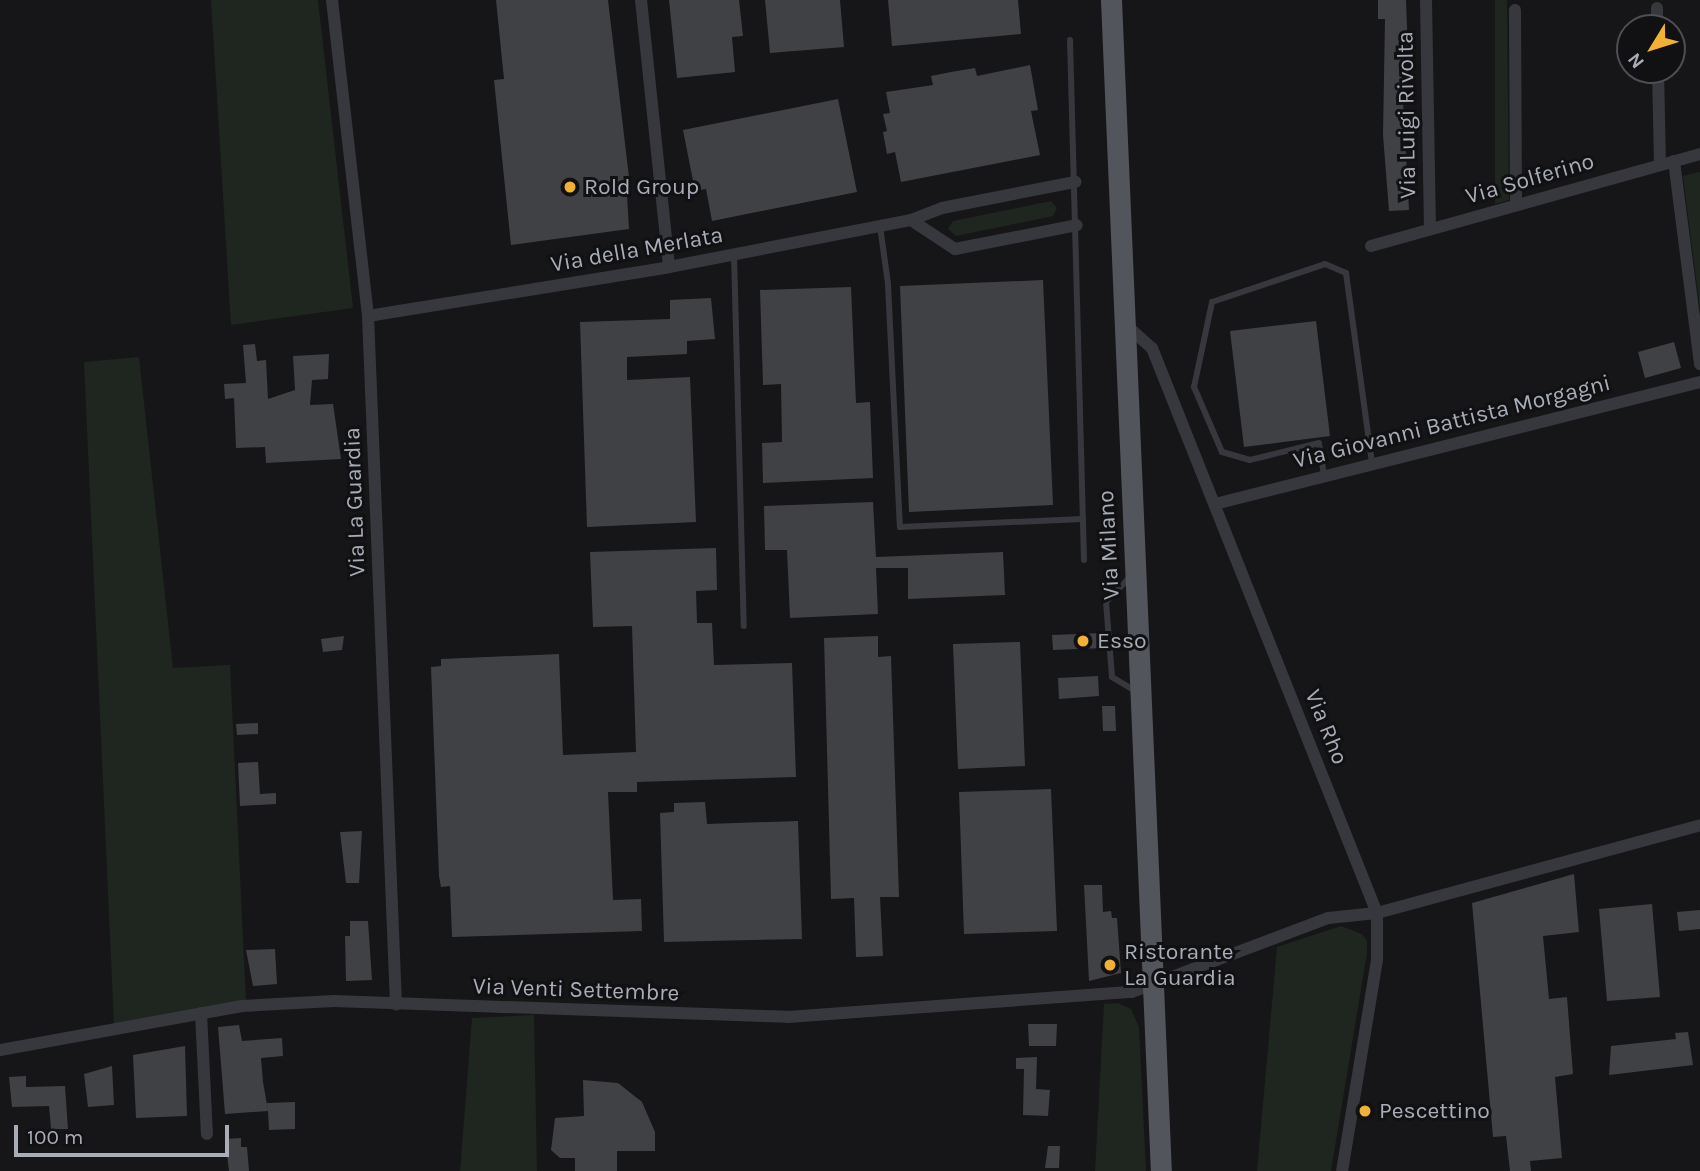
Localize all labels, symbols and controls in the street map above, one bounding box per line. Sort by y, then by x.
north arrow [1616,14,1686,84]
street label: Via Luigi Rivolta [1392,31,1422,199]
text: N [1623,49,1649,73]
street label: Via Solferino [1463,148,1597,210]
place label: Rold Group [584,173,699,201]
marker: Rold Group [562,179,578,195]
street label: Via della Merlata [549,221,725,279]
street label: Via Giovanni Battista Morgagni [1291,369,1613,475]
street label: Via La Guardia [339,427,371,577]
street label: Via Milano [1092,489,1126,601]
place label: Esso [1097,627,1147,655]
marker: Esso [1075,633,1091,649]
street label: Via Rho [1299,685,1353,769]
place label: Ristorante La Guardia [1124,938,1236,992]
marker: Ristorante La Guardia [1102,957,1118,973]
street label: Via Venti Settembre [472,973,680,1007]
place label: Pescettino [1379,1097,1490,1125]
marker: Pescettino [1357,1103,1373,1119]
scale bar [18,1112,233,1156]
text: 100 m [27,1125,84,1149]

